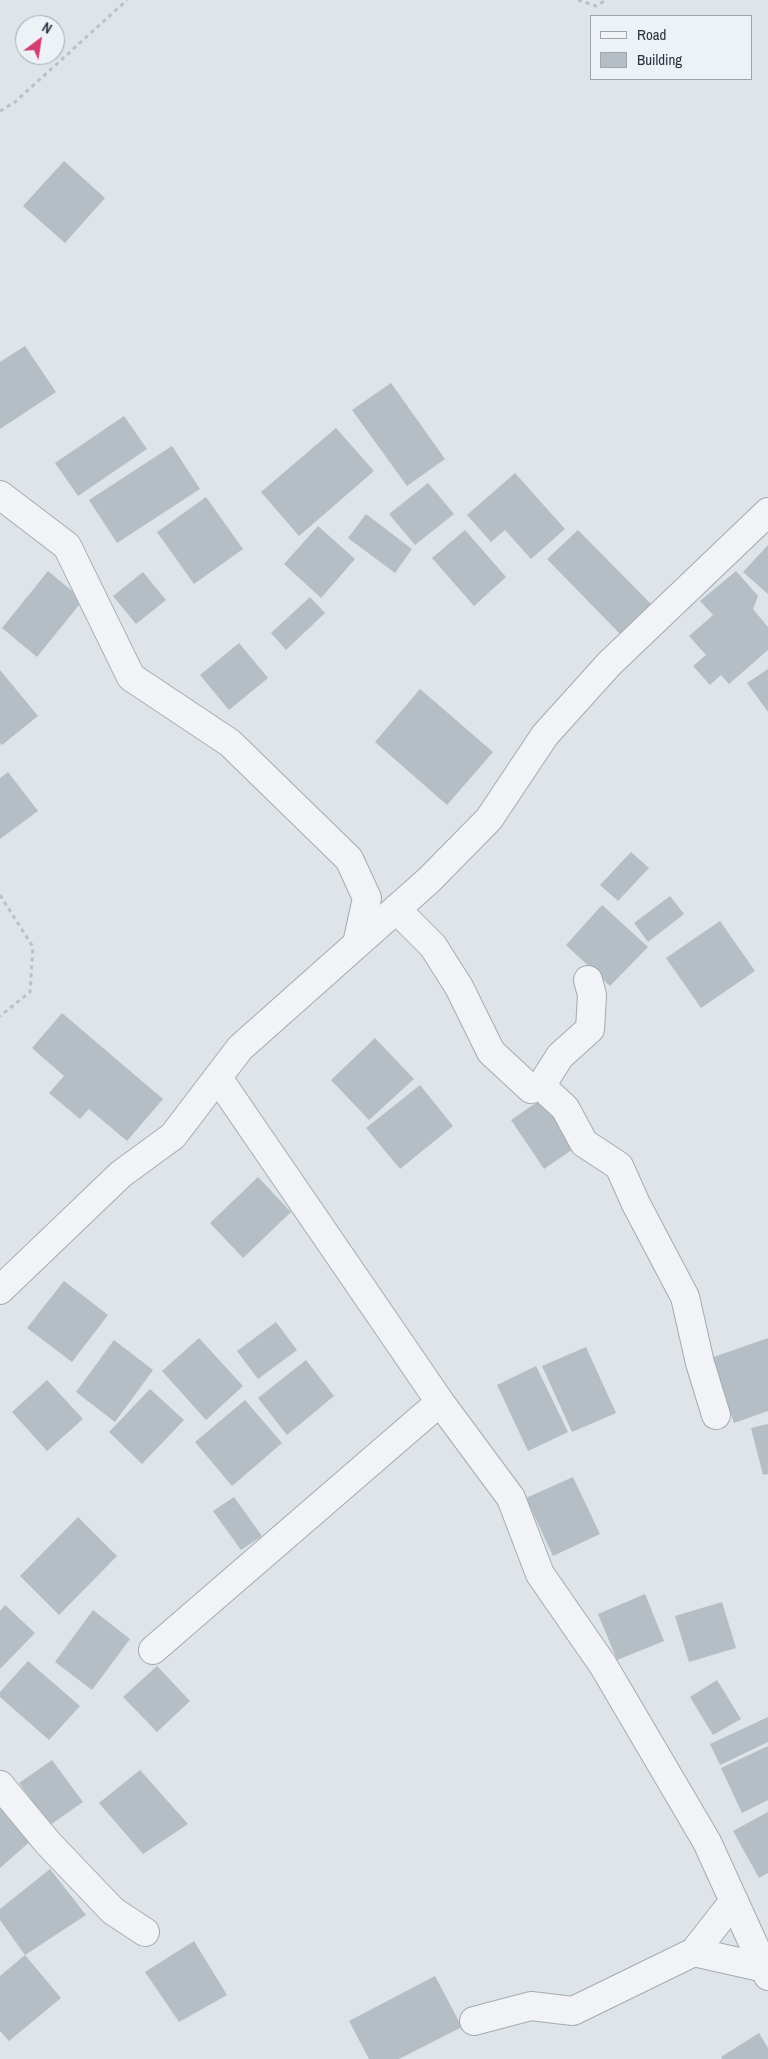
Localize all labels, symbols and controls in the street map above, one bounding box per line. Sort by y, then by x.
north arrow [15,15,65,65]
legend [590,15,753,80]
text: N [39,18,55,38]
text: Road [637,24,666,45]
text: Building [637,49,682,70]

